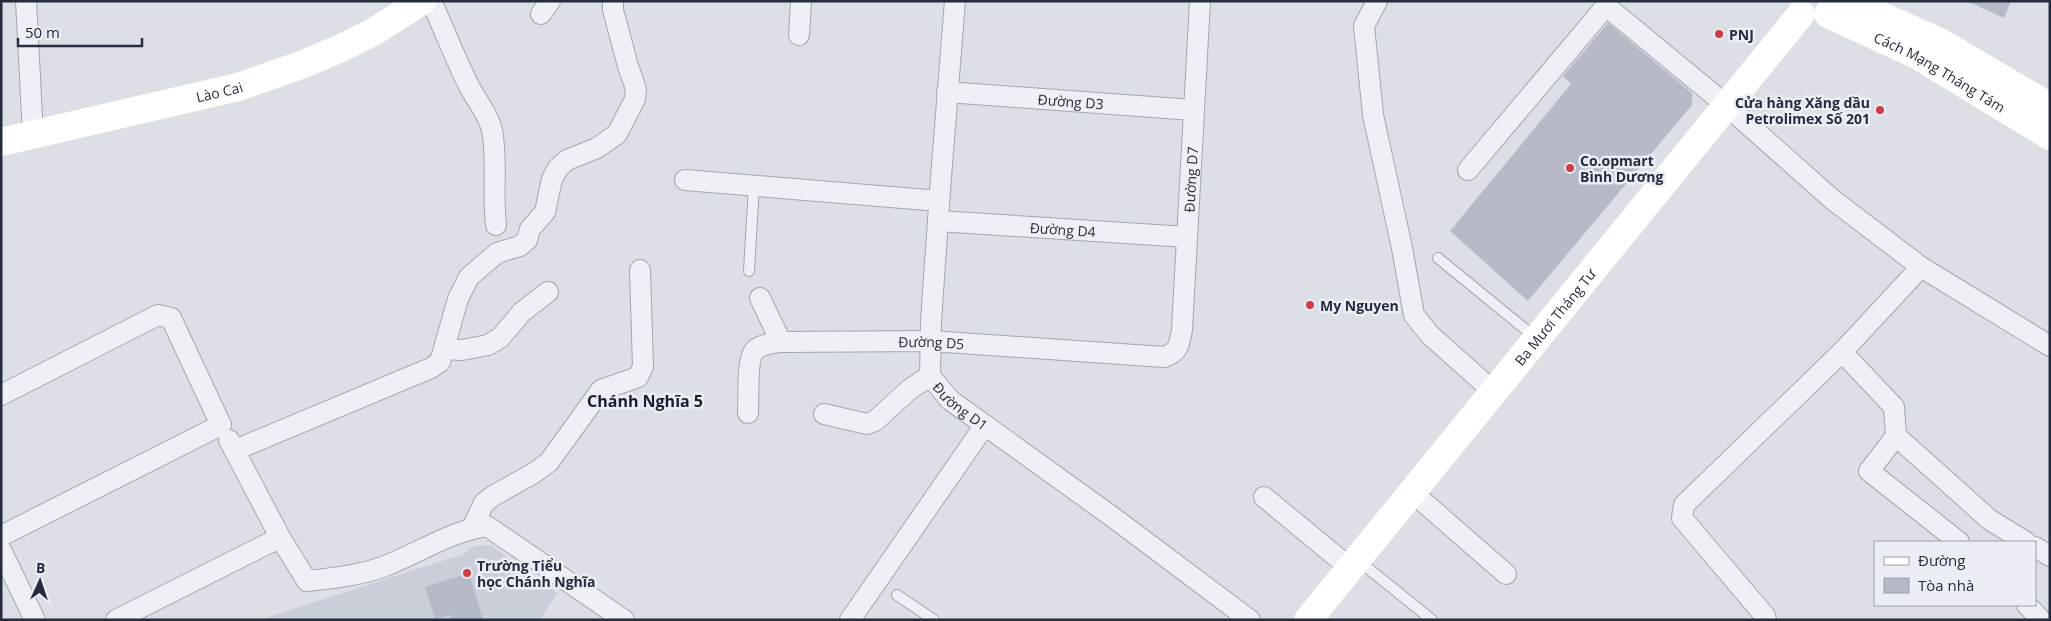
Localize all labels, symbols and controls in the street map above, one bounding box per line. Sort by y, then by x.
scale bar [18,15,141,47]
text: 50 m [25,22,60,42]
place label: PNJ [1729,25,1754,44]
street label: Cách Mạng Tháng Tám [1871,27,2009,116]
marker: PNJ [1713,28,1725,40]
street label: Lào Cai [194,77,245,106]
street label: Đường D3 [1037,89,1104,113]
place label: Cửa hàng Xăng dầu Petrolimex Số 201 [1735,93,1870,128]
marker: Cửa hàng Xăng dầu Petrolimex Số 201 [1874,104,1886,116]
street label: Đường D7 [1179,146,1202,213]
place label: Co.opmart Bình Dương [1580,151,1663,186]
marker: Co.opmart Bình Dương [1564,162,1576,174]
street label: Đường D4 [1029,217,1096,241]
street label: Ba Mươi Tháng Tư [1510,264,1600,369]
place label: My Nguyen [1320,296,1399,315]
marker: My Nguyen [1304,299,1316,311]
street label: Đường D5 [898,331,965,353]
street label: Đường D1 [929,378,992,434]
district label: Chánh Nghĩa 5 [587,390,703,412]
legend [1874,541,2036,606]
text: Đường [1918,550,1965,570]
north arrow [15,556,65,606]
place label: Trường Tiểu học Chánh Nghĩa [477,556,596,591]
text: B [36,558,46,577]
marker: Trường Tiểu học Chánh Nghĩa [461,567,473,579]
text: Tòa nhà [1918,575,1974,595]

